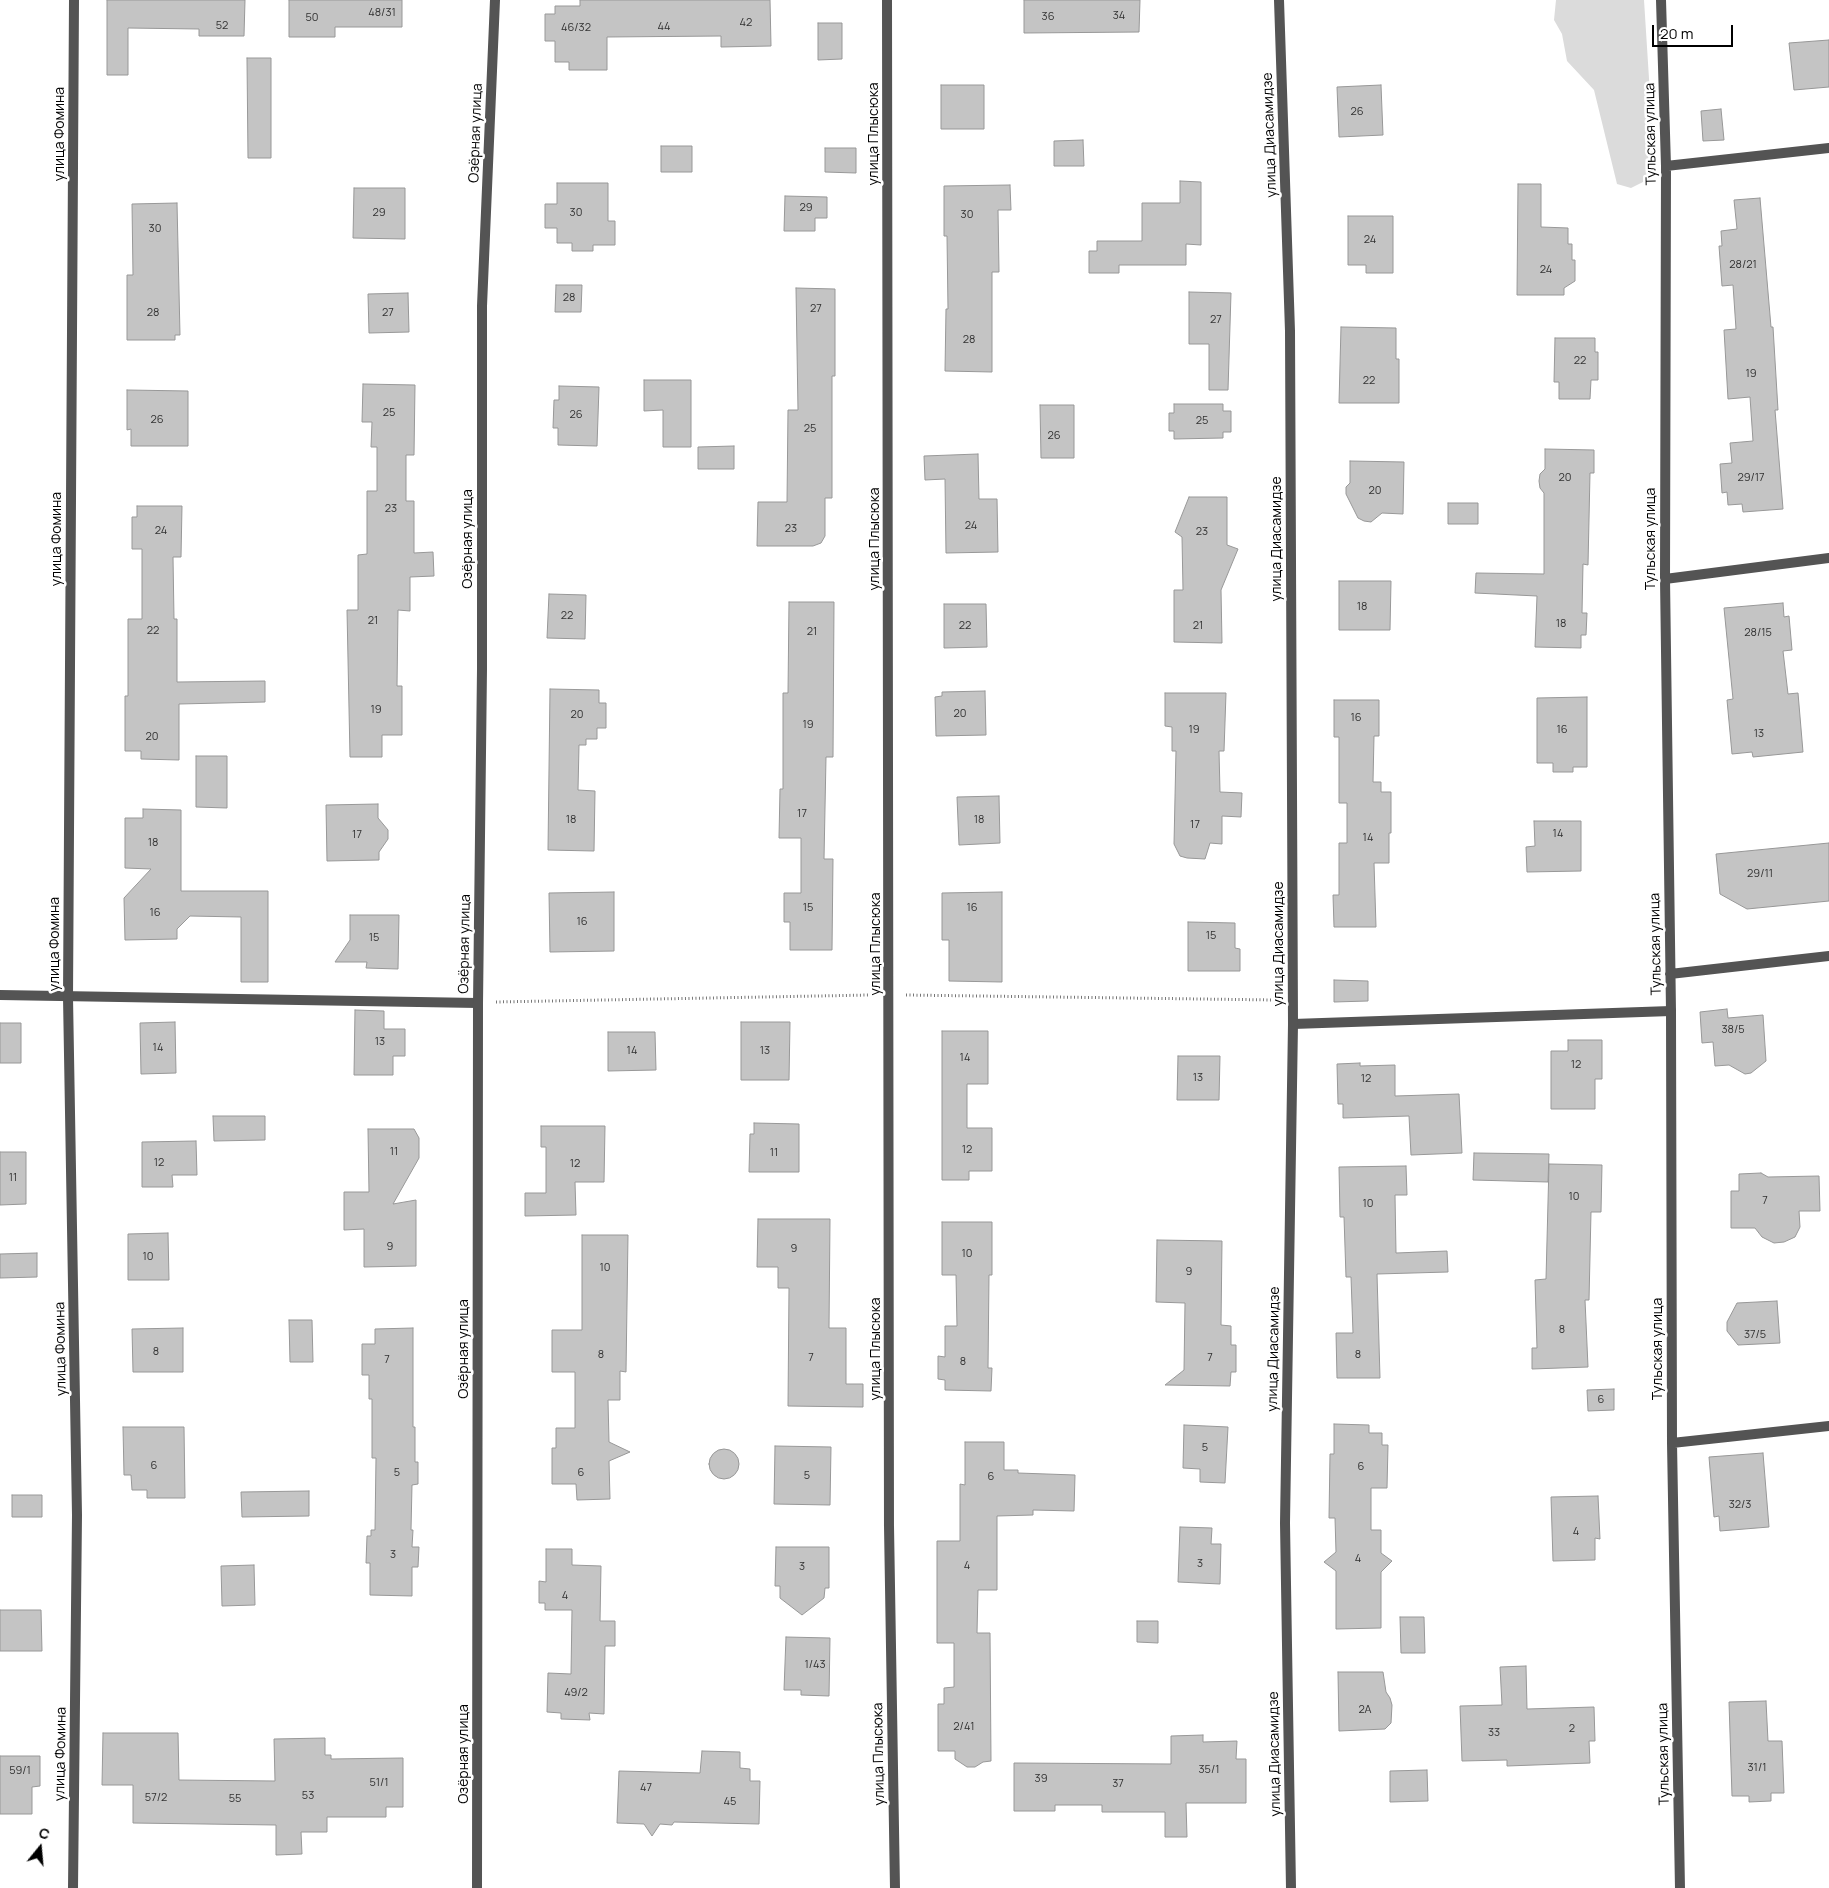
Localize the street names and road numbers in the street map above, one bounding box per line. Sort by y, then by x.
street label: улица Диасамидзе [1259,72,1281,198]
street label: улица Плысюка [866,82,882,186]
street label: Озёрная улица [466,83,486,183]
street label: Тульская улица [1642,83,1660,185]
street label: улица Фомина [52,87,68,181]
street label: улица Диасамидзе [1269,476,1285,602]
street label: улица Плысюка [867,487,883,591]
street label: Тульская улица [1643,488,1659,590]
street label: Озёрная улица [460,489,476,589]
street label: улица Фомина [49,492,65,586]
street label: улица Диасамидзе [1271,881,1287,1007]
street label: улица Плысюка [868,892,884,996]
street label: Тульская улица [1647,893,1665,995]
street label: Озёрная улица [456,894,474,994]
street label: улица Фомина [47,897,63,991]
street label: улица Диасамидзе [1265,1286,1283,1412]
street label: улица Плысюка [868,1297,884,1401]
street label: Тульская улица [1650,1298,1666,1400]
street label: Озёрная улица [456,1299,472,1399]
street label: улица Фомина [52,1302,70,1396]
street label: улица Диасамидзе [1266,1691,1284,1817]
street label: улица Плысюка [870,1702,888,1806]
street label: Тульская улица [1655,1703,1673,1805]
street label: Озёрная улица [456,1704,472,1804]
street label: улица Фомина [52,1707,70,1801]

